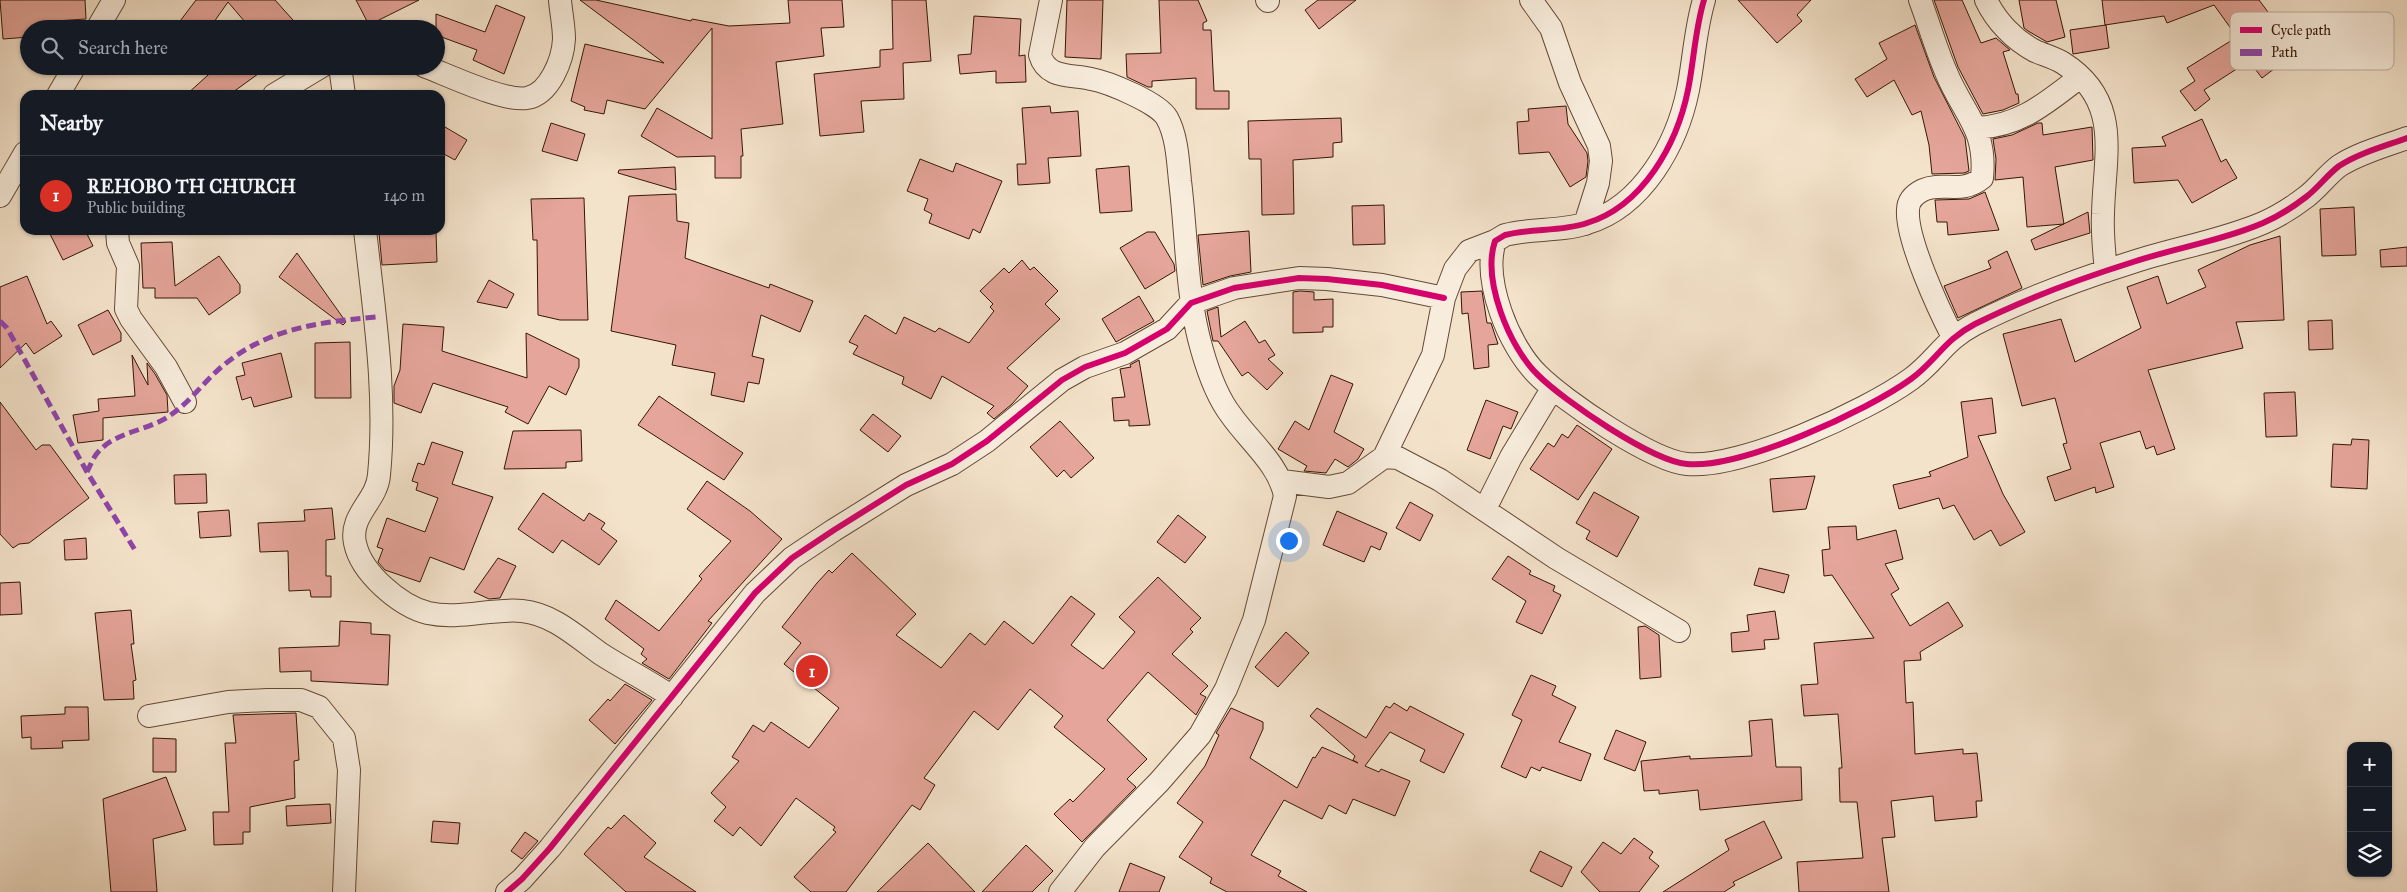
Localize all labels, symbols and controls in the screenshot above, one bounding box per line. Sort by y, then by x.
legend [2230,12,2394,70]
search box [20,20,445,75]
text: Cycle path [2271,22,2331,39]
icon: search [38,34,66,62]
text: Search here [78,36,168,59]
text: Path [2271,44,2298,61]
text: Nearby [40,110,103,136]
text: REHOBO TH CHURCH [87,175,296,198]
text: 1 [53,186,59,205]
text: 140 m [384,186,425,205]
text: Public building [87,198,185,217]
your location [1276,528,1302,554]
pin: 1 [796,652,828,690]
map controls [2347,742,2392,877]
button: + [2347,742,2392,787]
button: − [2347,787,2392,832]
button: layers [2347,832,2392,877]

